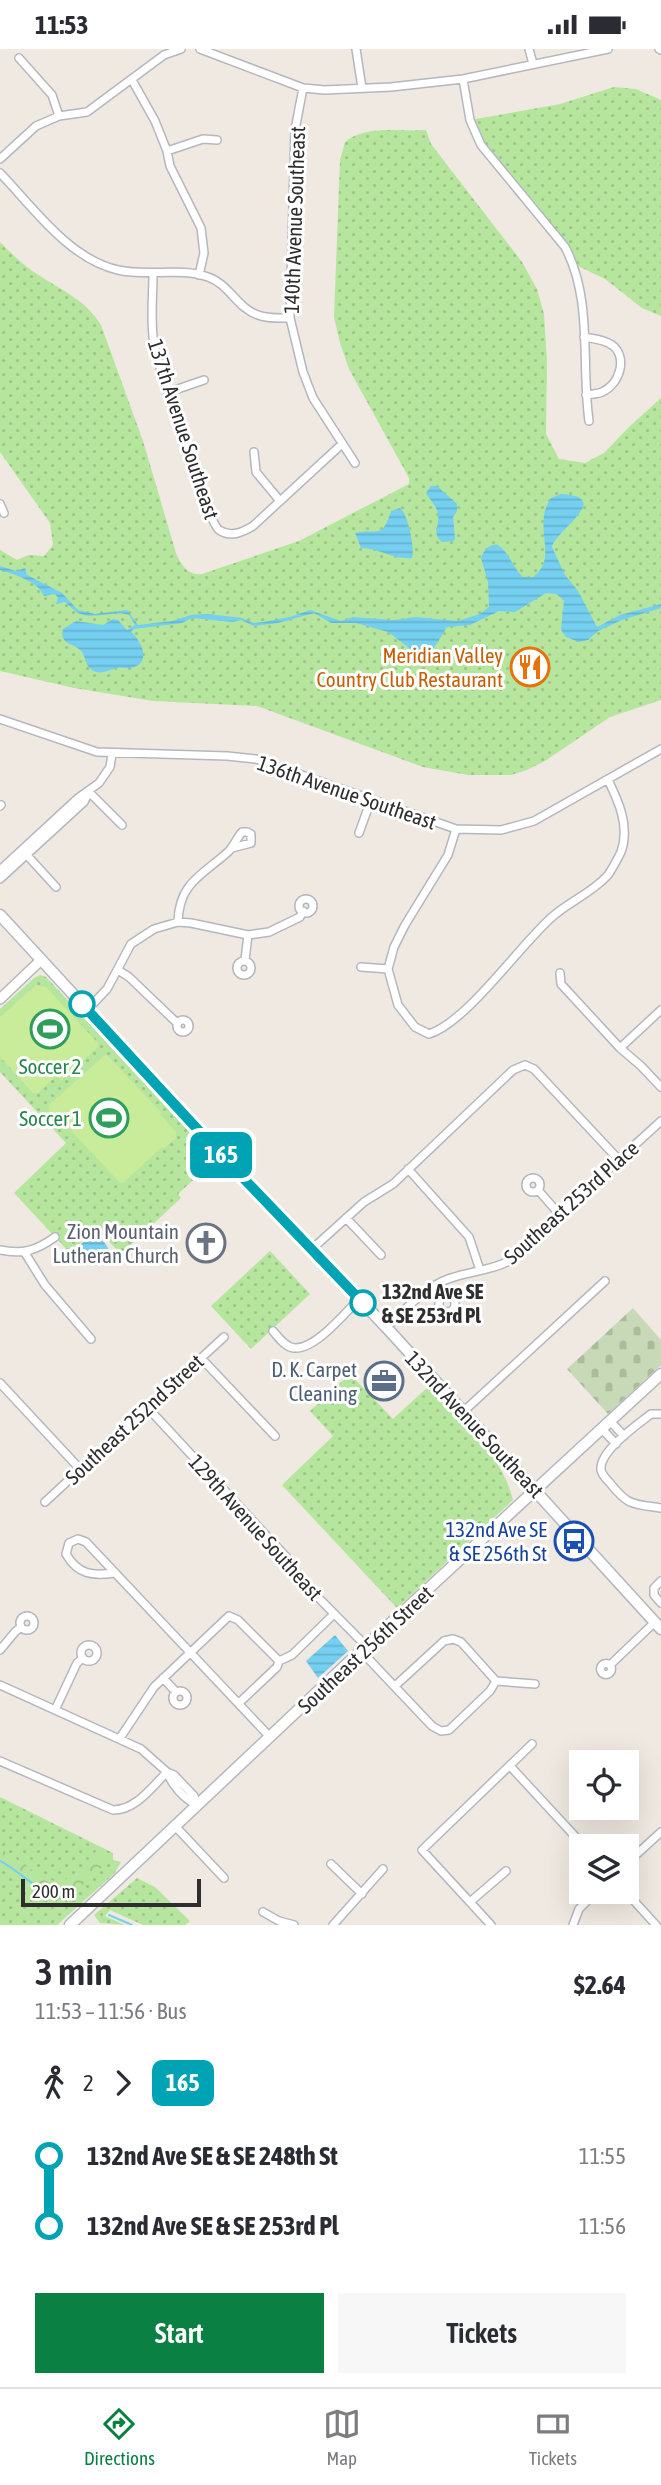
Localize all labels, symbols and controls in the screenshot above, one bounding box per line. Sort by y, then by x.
text: 11:53 [35,10,89,40]
street label: 140th Avenue Southeast [279,126,309,314]
street label: 137th Avenue Southeast [144,336,224,522]
place label: Meridian Valley Country Club Restaurant [316,643,503,691]
restaurant icon: Meridian Valley Country Club Restaurant [509,646,551,688]
street label: 136th Avenue Southeast [254,750,440,834]
unlabelled marker [69,991,95,1017]
sports icon: Soccer 2 [29,1008,71,1050]
place label: Soccer 2 [19,1054,81,1078]
sports icon: Soccer 1 [88,1097,130,1139]
place label: Soccer 1 [19,1106,82,1130]
line badge: 165 [181,1132,261,1178]
street label: Southeast 253rd Place [499,1135,643,1269]
text: 165 [204,1141,238,1168]
place label: Zion Mountain Lutheran Church [52,1219,179,1267]
church icon: Zion Mountain Lutheran Church [185,1222,227,1264]
place label: 132nd Ave SE & SE 253rd Pl [382,1279,484,1327]
marker: 132nd Ave SE & SE 253rd Pl [350,1290,376,1316]
street label: 132nd Avenue Southeast [401,1346,549,1502]
street label: Southeast 252nd Street [60,1349,208,1489]
place label: D. K. Carpet Cleaning [271,1357,357,1405]
office icon: D. K. Carpet Cleaning [363,1360,405,1402]
street label: 129th Avenue Southeast [184,1449,328,1605]
place label: 132nd Ave SE & SE 256th St [445,1517,547,1565]
bus stop icon: 132nd Ave SE & SE 256th St [553,1520,595,1562]
street label: Southeast 256th Street [293,1580,437,1718]
map controls [569,1750,639,1904]
button: locate [569,1750,639,1820]
button: layers [569,1834,639,1904]
scale bar [21,1876,201,1908]
text: 200 m [32,1880,75,1902]
text: 3 min [35,1950,113,1993]
text: $2.64 [574,1970,626,2000]
text: 11:53 – 11:56 · Bus [35,1998,187,2024]
icon: walk [35,2064,73,2102]
icon: forward [104,2064,142,2102]
text: 165 [166,2069,200,2096]
text: 2 [83,2070,94,2096]
text: 132nd Ave SE & SE 248th St [87,2141,338,2171]
text: 11:55 [579,2143,626,2169]
text: 132nd Ave SE & SE 253rd Pl [87,2211,339,2241]
text: 11:56 [579,2213,626,2239]
button: Start [35,2293,324,2373]
button: Tickets [338,2293,626,2373]
tab: Directions [84,2405,155,2469]
tab: Map [323,2405,361,2469]
tab: Tickets [529,2405,577,2469]

